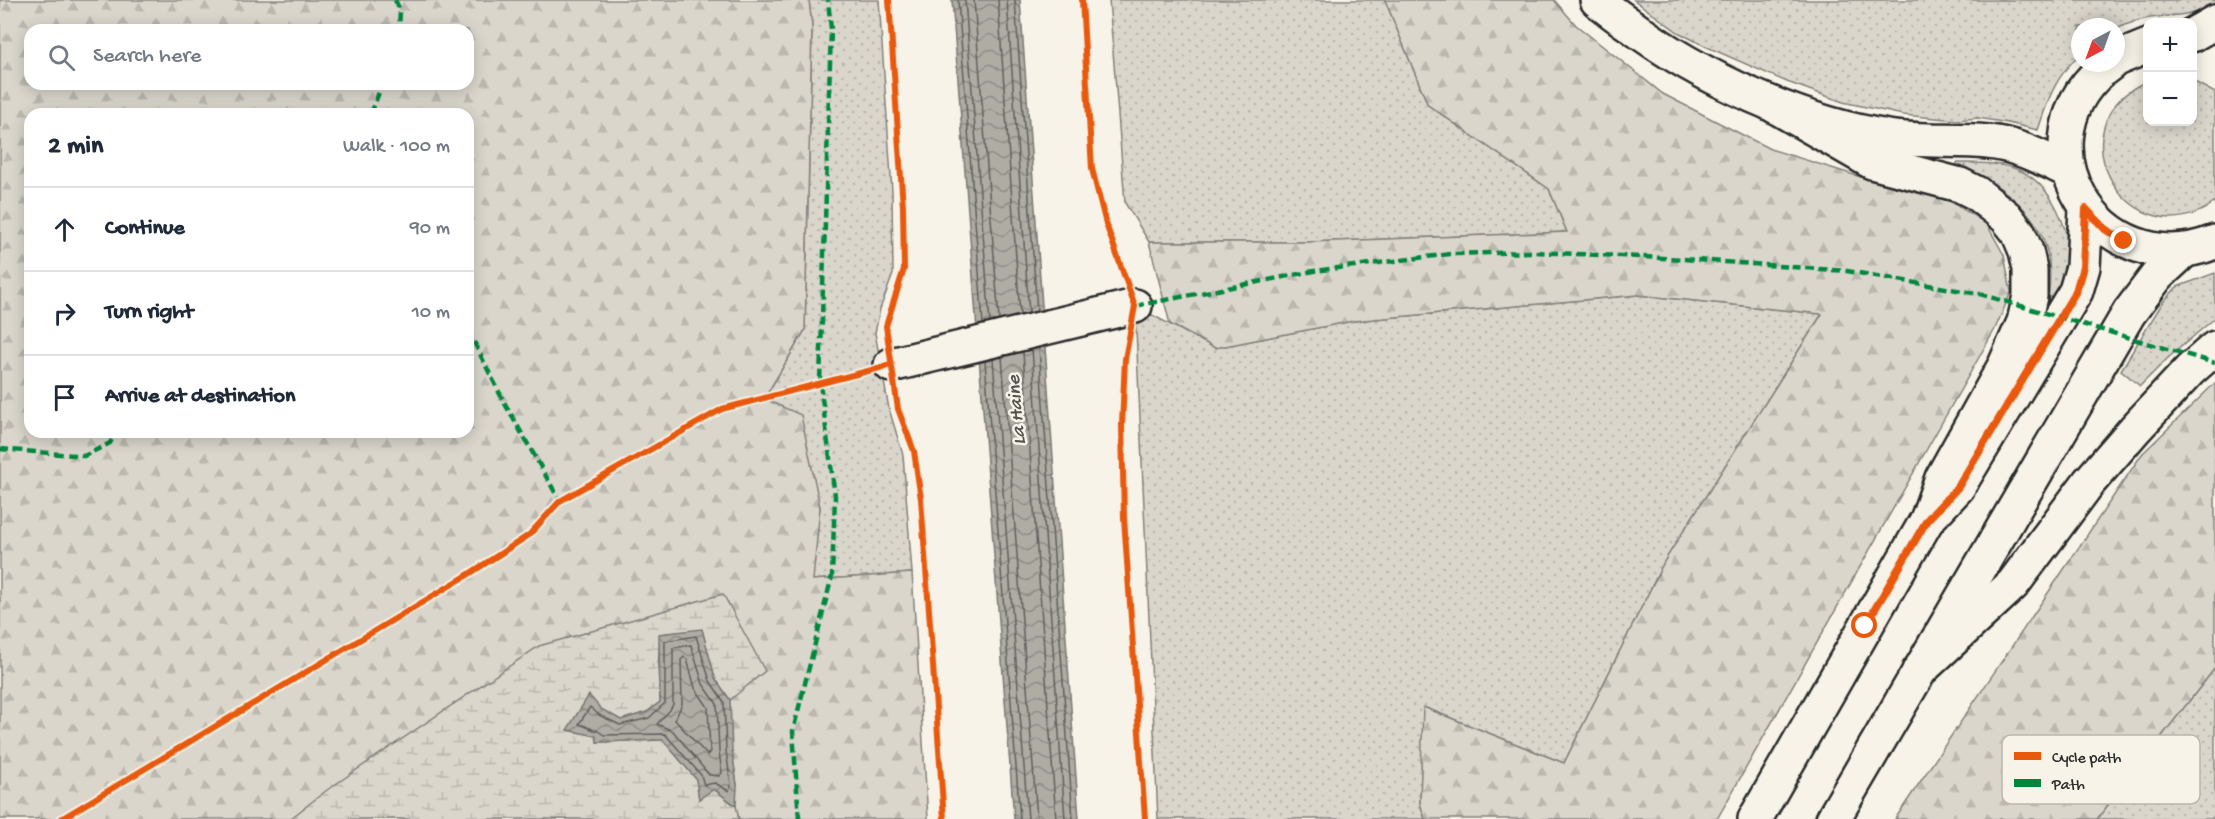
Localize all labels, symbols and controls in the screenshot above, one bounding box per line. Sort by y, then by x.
north arrow [2071,18,2125,72]
map controls [2143,18,2197,126]
button: + [2143,18,2197,72]
search box [24,24,474,90]
icon: search [45,41,78,74]
text: Search here [93,44,201,70]
button: − [2143,72,2197,126]
text: 2 min [48,132,103,163]
text: Walk · 100 m [343,136,450,159]
icon: ahead [48,213,81,246]
text: Continue [105,216,185,242]
text: 90 m [410,218,450,241]
route end [2110,227,2136,253]
icon: right [48,297,81,330]
text: Turn right [105,300,193,326]
text: 10 m [412,302,450,325]
water label: La Haine [1003,374,1032,446]
icon: arrive [48,381,81,414]
text: Arrive at destination [105,384,295,410]
route start [1851,612,1877,638]
legend [2002,735,2200,804]
text: Cycle path [2052,750,2122,769]
text: Path [2051,777,2085,796]

